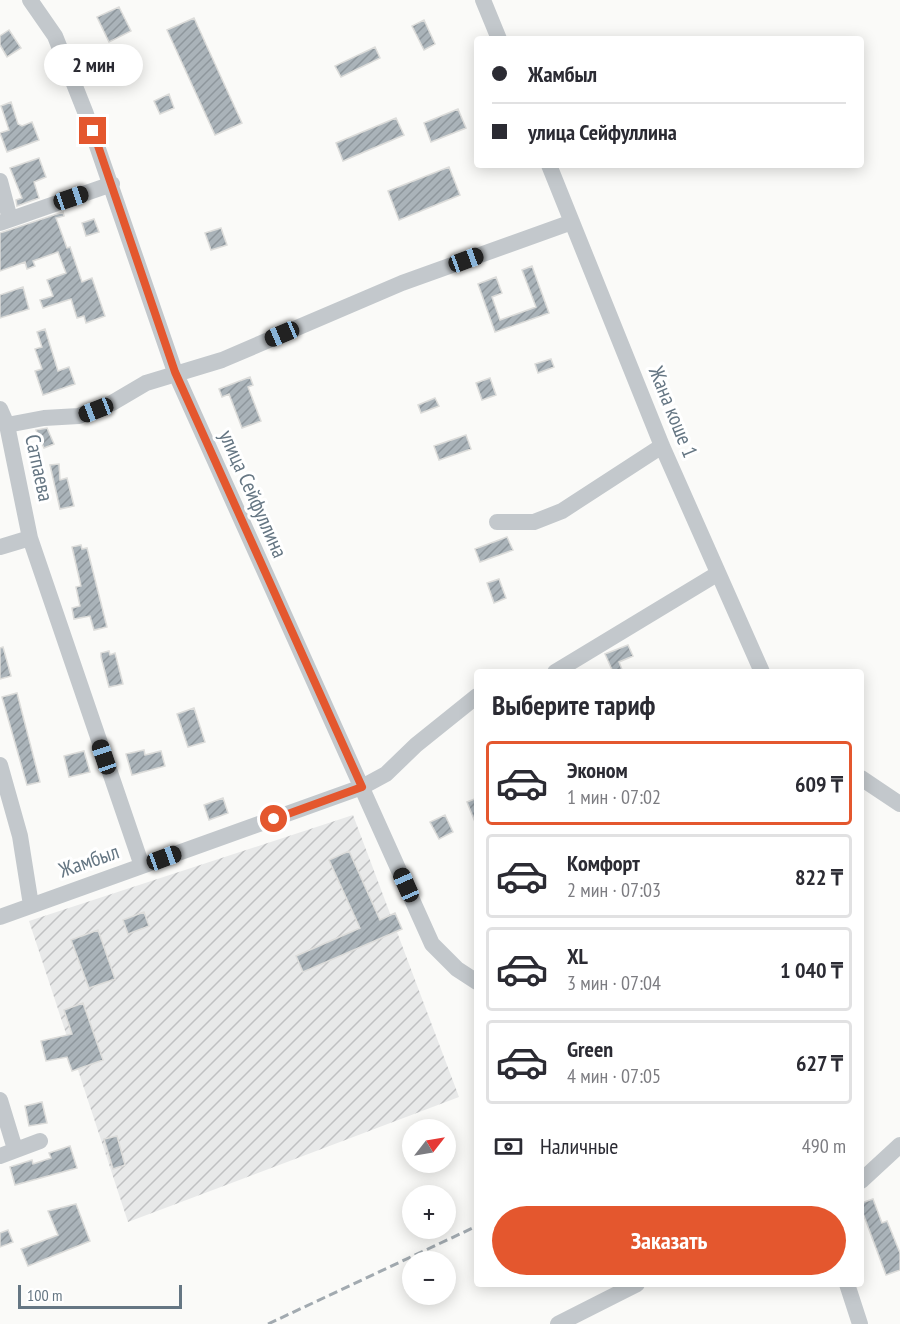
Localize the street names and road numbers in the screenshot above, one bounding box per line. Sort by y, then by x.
street label: Жана коше 1 [643,361,704,461]
street label: улица Сейфуллина [213,426,294,562]
street label: Сатпаева [19,432,60,504]
street label: Жамбыл [54,838,123,884]

